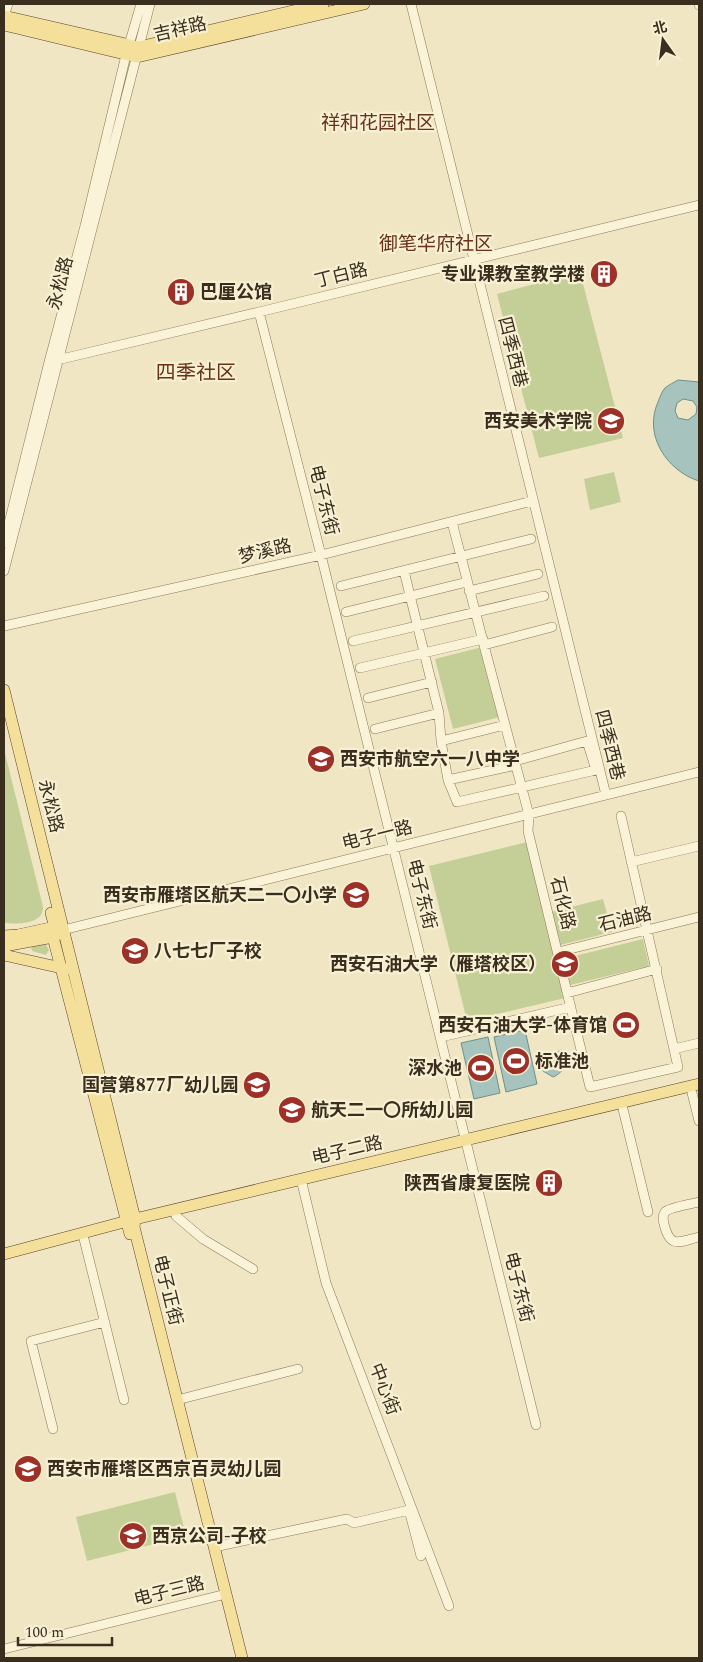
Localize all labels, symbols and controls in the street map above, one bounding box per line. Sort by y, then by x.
street label: 吉祥路 [151,10,209,49]
north arrow [638,15,688,65]
text: 北 [651,16,669,40]
district label: 祥和花园社区 [321,109,435,138]
district label: 御笔华府社区 [379,230,493,259]
street label: 永松路 [40,254,81,313]
street label: 丁白路 [312,256,371,295]
building icon: 专业课教室教学楼 [589,259,619,289]
place label: 专业课教室教学楼 [441,261,585,288]
building icon: 巴厘公馆 [166,277,196,307]
place label: 巴厘公馆 [200,279,272,306]
street label: 四季西巷 [491,314,534,390]
district label: 四季社区 [156,358,236,388]
school or university icon: 西安美术学院 [596,406,626,436]
place label: 西安美术学院 [484,408,592,435]
street label: 电子东街 [302,462,345,538]
street label: 梦溪路 [236,532,294,571]
street label: 四季西巷 [588,707,631,783]
school or university icon: 西安市航空六一八中学 [306,744,336,774]
place label: 西安市航空六一八中学 [340,746,520,773]
street label: 永松路 [31,777,70,836]
street label: 电子一路 [339,814,415,857]
street label: 电子东街 [400,856,443,932]
street label: 石化路 [543,874,582,933]
school or university icon: 西安市雁塔区航天二一〇小学 [341,880,371,910]
place label: 西安市雁塔区航天二一〇小学 [103,882,337,909]
street label: 石油路 [596,900,655,939]
school or university icon: 八七七厂子校 [120,936,150,966]
place label: 八七七厂子校 [154,938,262,965]
school or university icon: 西安石油大学（雁塔校区） [550,949,580,979]
place label: 西安石油大学（雁塔校区） [330,951,546,978]
sports icon: 西安石油大学-体育馆 [611,1010,641,1040]
place label: 西安石油大学-体育馆 [438,1012,607,1039]
sports icon: 标准池 [501,1046,531,1076]
place label: 标准池 [535,1048,589,1075]
sports icon: 深水池 [466,1053,496,1083]
place label: 深水池 [408,1055,462,1082]
school or university icon: 国营第877厂幼儿园 [242,1070,272,1100]
place label: 国营第877厂幼儿园 [82,1072,238,1099]
school or university icon: 航天二一〇所幼儿园 [277,1095,307,1125]
place label: 航天二一〇所幼儿园 [311,1097,473,1124]
street label: 电子二路 [309,1129,385,1172]
building icon: 陕西省康复医院 [534,1168,564,1198]
place label: 陕西省康复医院 [404,1170,530,1197]
street label: 电子东街 [497,1249,540,1325]
street label: 电子正街 [146,1252,189,1328]
street label: 中心街 [362,1359,407,1419]
school or university icon: 西安市雁塔区西京百灵幼儿园 [13,1454,43,1484]
place label: 西安市雁塔区西京百灵幼儿园 [47,1456,281,1483]
school or university icon: 西京公司-子校 [118,1521,148,1551]
place label: 西京公司-子校 [152,1523,267,1550]
street label: 电子三路 [131,1570,207,1613]
scale bar [18,1614,111,1646]
text: 100 m [25,1621,64,1644]

